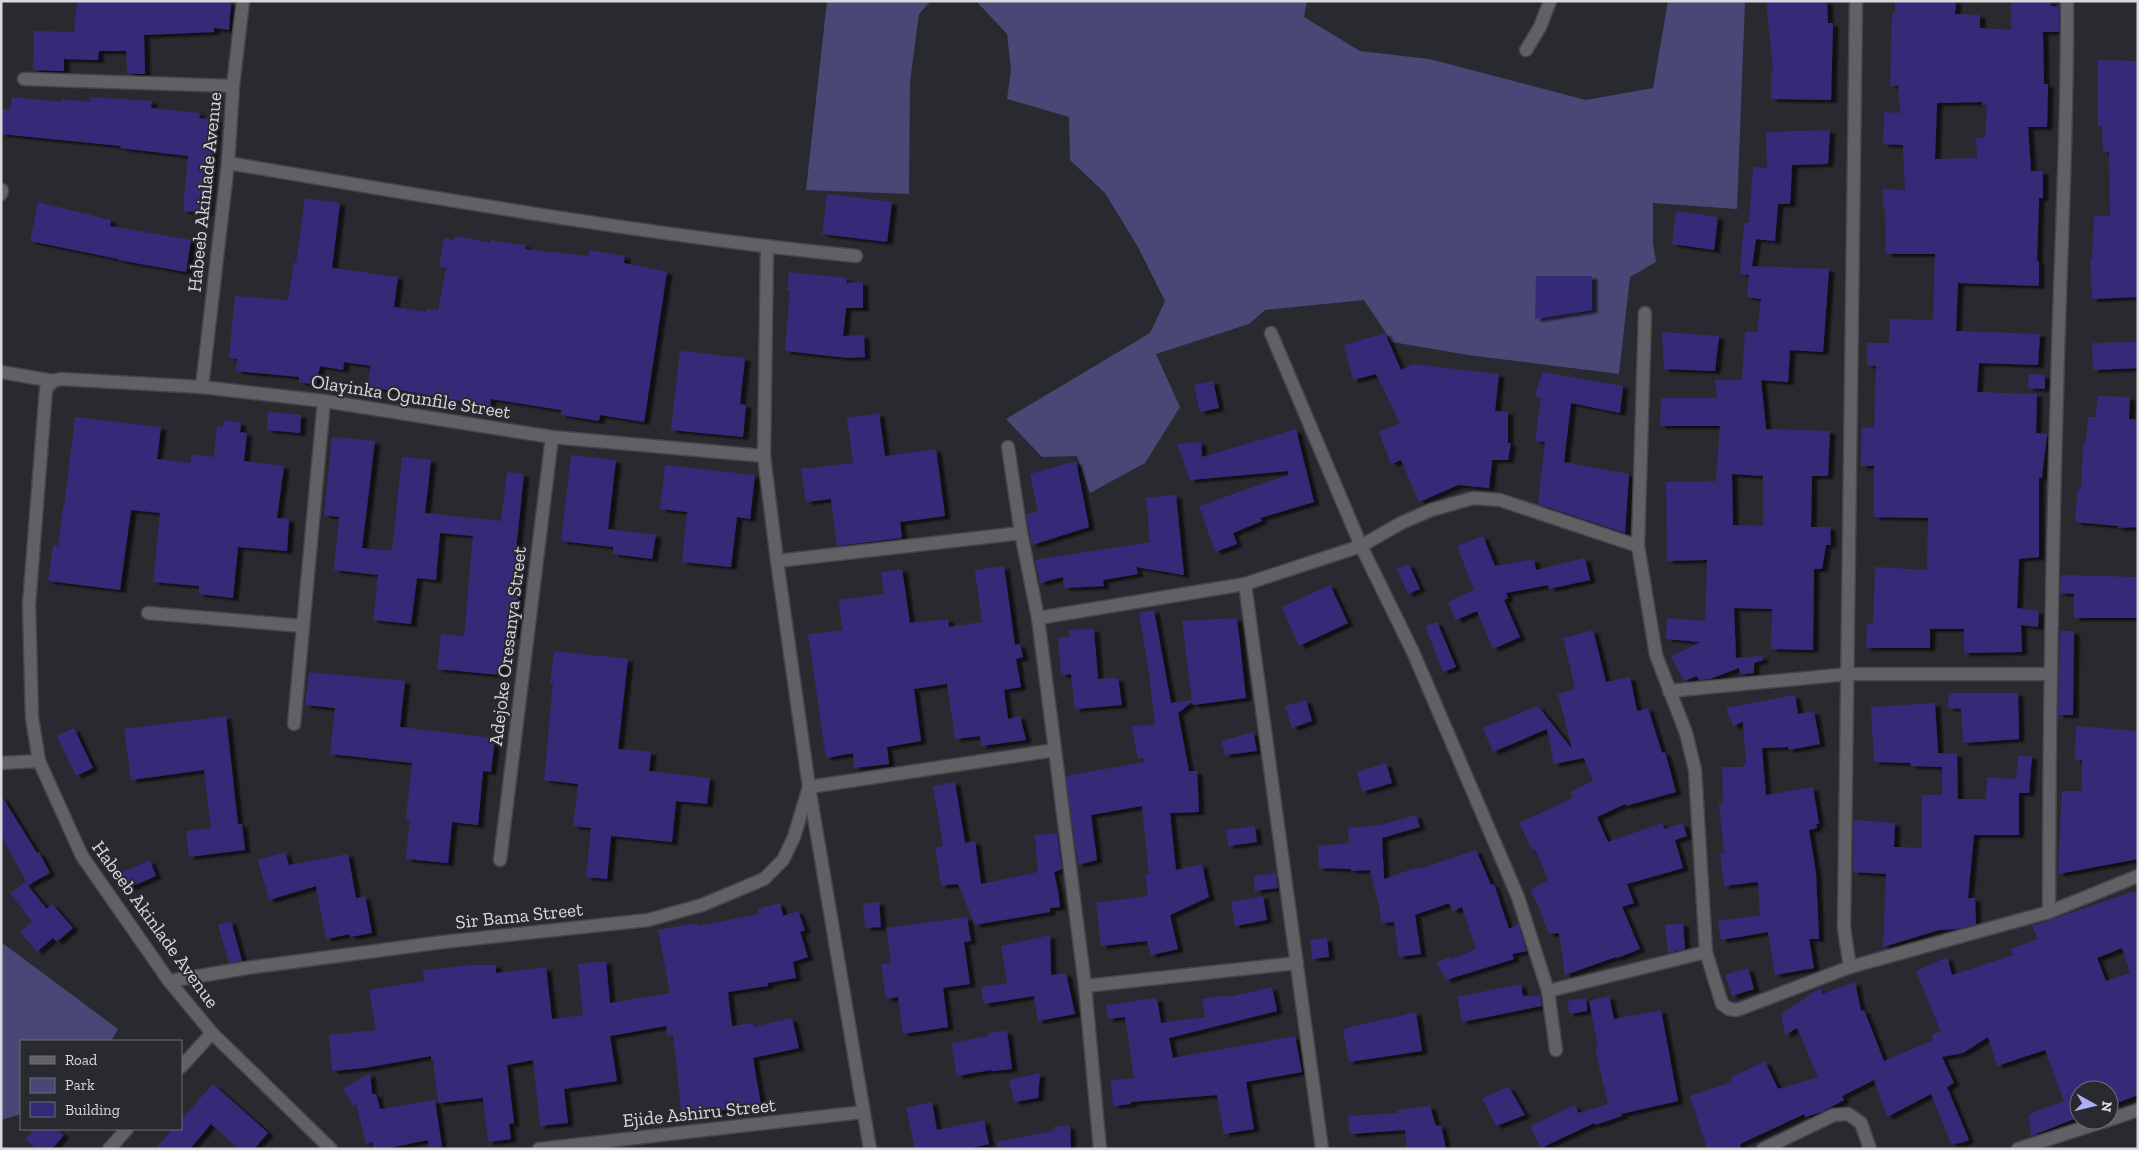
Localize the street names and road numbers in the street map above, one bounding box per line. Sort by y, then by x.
street label: Habeeb Akinlade Avenue [183,91,226,293]
street label: Olayinka Ogunfile Street [309,369,512,424]
street label: Adejoke Oresanya Street [484,545,531,747]
street label: Habeeb Akinlade Avenue [87,836,224,1012]
street label: Sir Bama Street [454,897,584,934]
street label: Ejide Ashiru Street [621,1093,777,1132]

